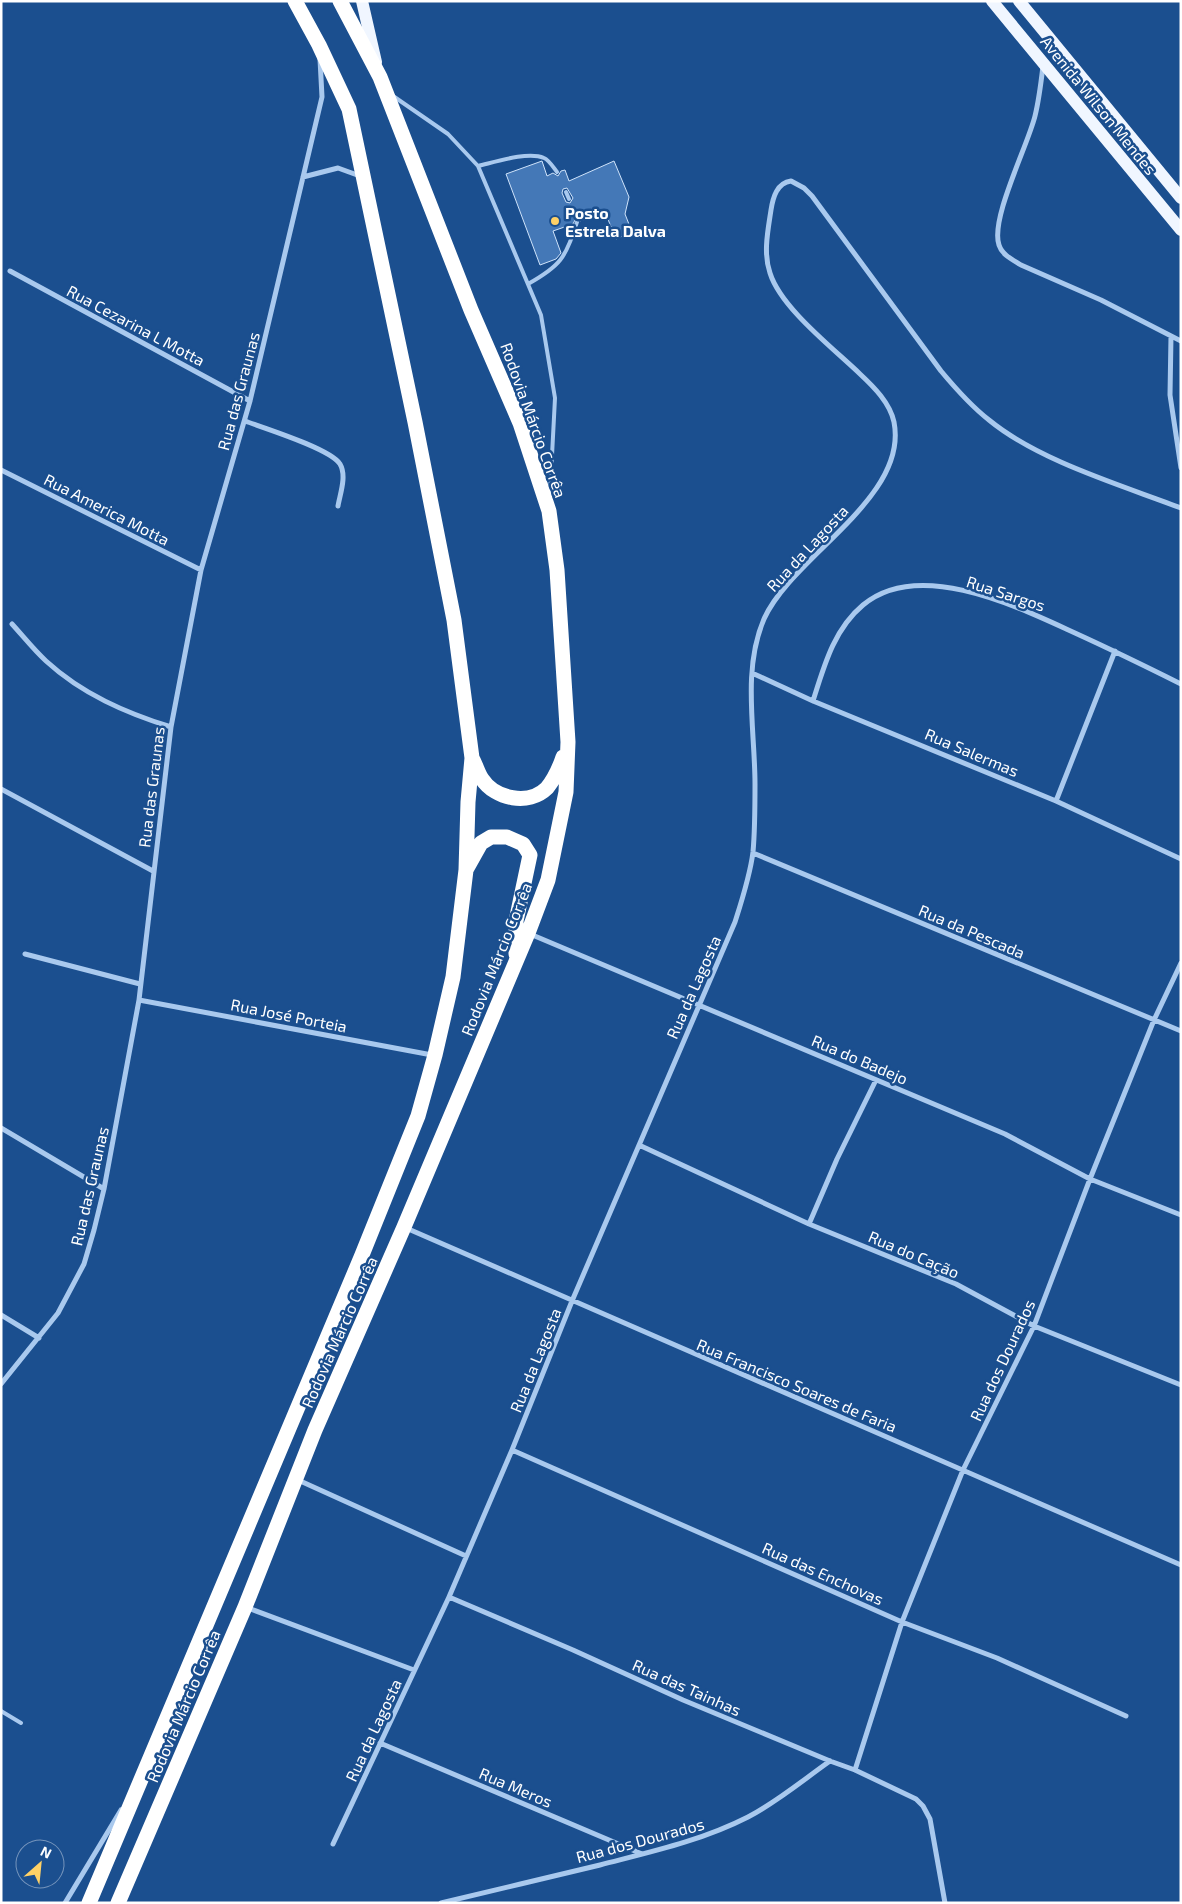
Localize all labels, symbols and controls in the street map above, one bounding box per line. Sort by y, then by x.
street label: Avenida Wilson Mendes [1037,32,1161,178]
place label: Posto Estrela Dalva [565,203,666,240]
marker: Posto Estrela Dalva [549,215,561,227]
street label: Rua Cezarina L Motta [64,281,208,369]
street label: Rua das Graunas [213,330,263,452]
street label: Rodovia Márcio Corrêa [497,340,571,500]
street label: Rua America Motta [41,469,173,549]
street label: Rua da Lagosta [762,501,852,595]
street label: Rua Sargos [964,571,1048,615]
street label: Rua Salermas [922,724,1022,780]
street label: Rua das Graunas [134,725,168,849]
street label: Rodovia Márcio Corrêa [457,880,535,1038]
street label: Rua da Pescada [916,900,1028,962]
street label: Rua da Lagosta [662,932,724,1042]
street label: Rua José Porteia [229,994,349,1036]
street label: Rua do Badejo [809,1030,911,1089]
street label: Rua das Graunas [66,1125,112,1247]
street label: Rua do Cação [865,1226,962,1283]
street label: Rodovia Márcio Corrêa [297,1253,381,1411]
street label: Rua dos Dourados [966,1296,1038,1424]
street label: Rua da Lagosta [505,1305,565,1415]
street label: Rua Francisco Soares de Faria [694,1334,900,1436]
street label: Rua das Enchovas [759,1538,887,1608]
street label: Rodovia Márcio Corrêa [142,1627,224,1785]
street label: Rua das Tainhas [630,1655,744,1719]
street label: Rua da Lagosta [341,1676,405,1784]
street label: Rua Meros [477,1763,555,1811]
street label: Rua dos Dourados [574,1814,706,1866]
north arrow [15,1839,65,1889]
text: N [38,1842,54,1862]

